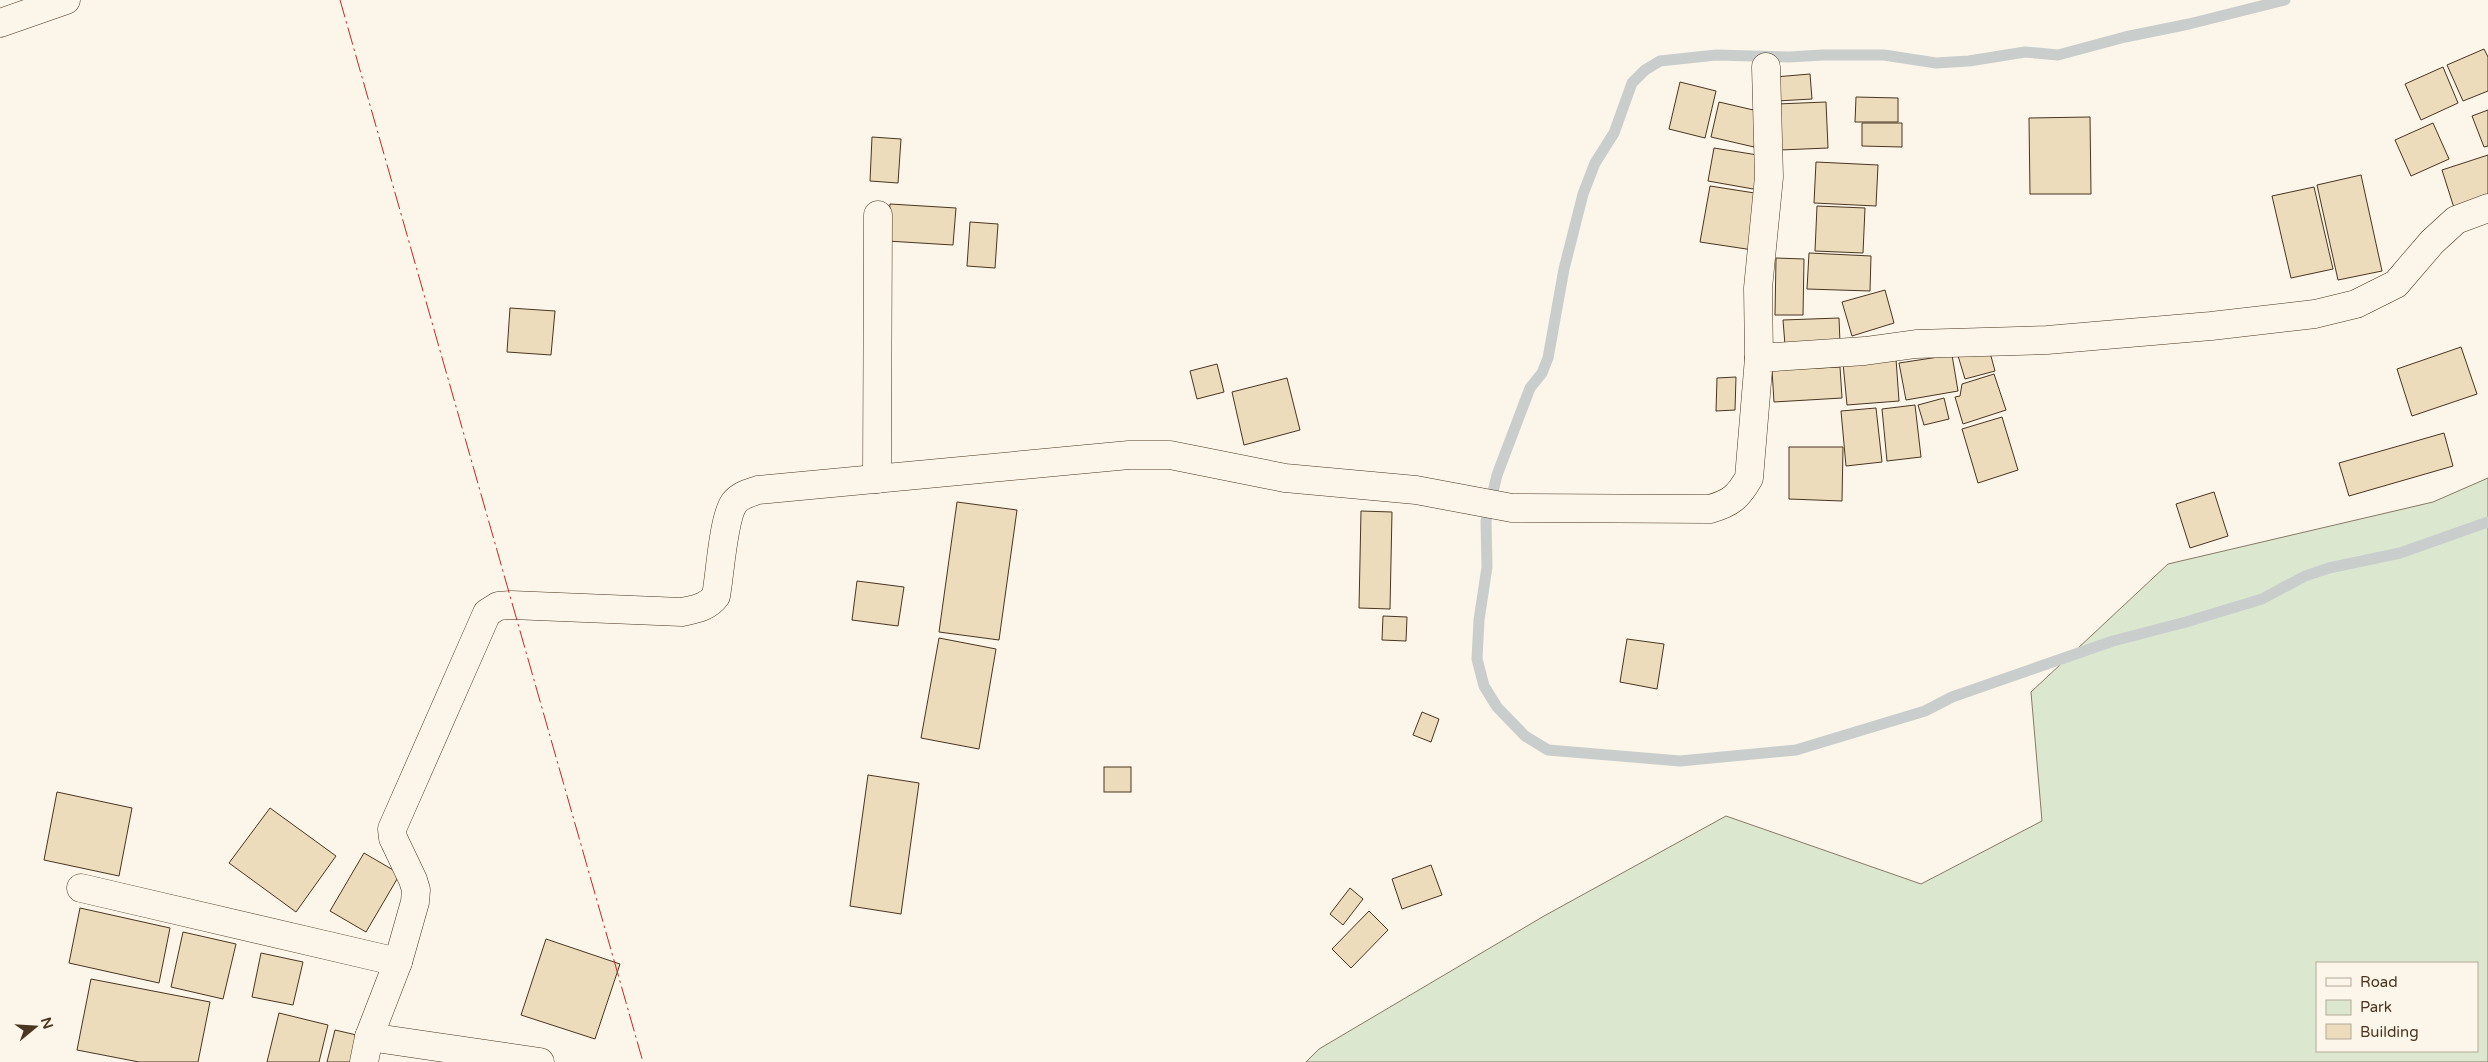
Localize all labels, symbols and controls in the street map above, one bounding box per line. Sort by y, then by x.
legend [2316,962,2478,1052]
text: Road [2360,973,2398,991]
text: Park [2360,998,2392,1016]
north arrow [10,1002,60,1052]
text: N [37,1015,57,1031]
text: Building [2360,1023,2419,1041]

